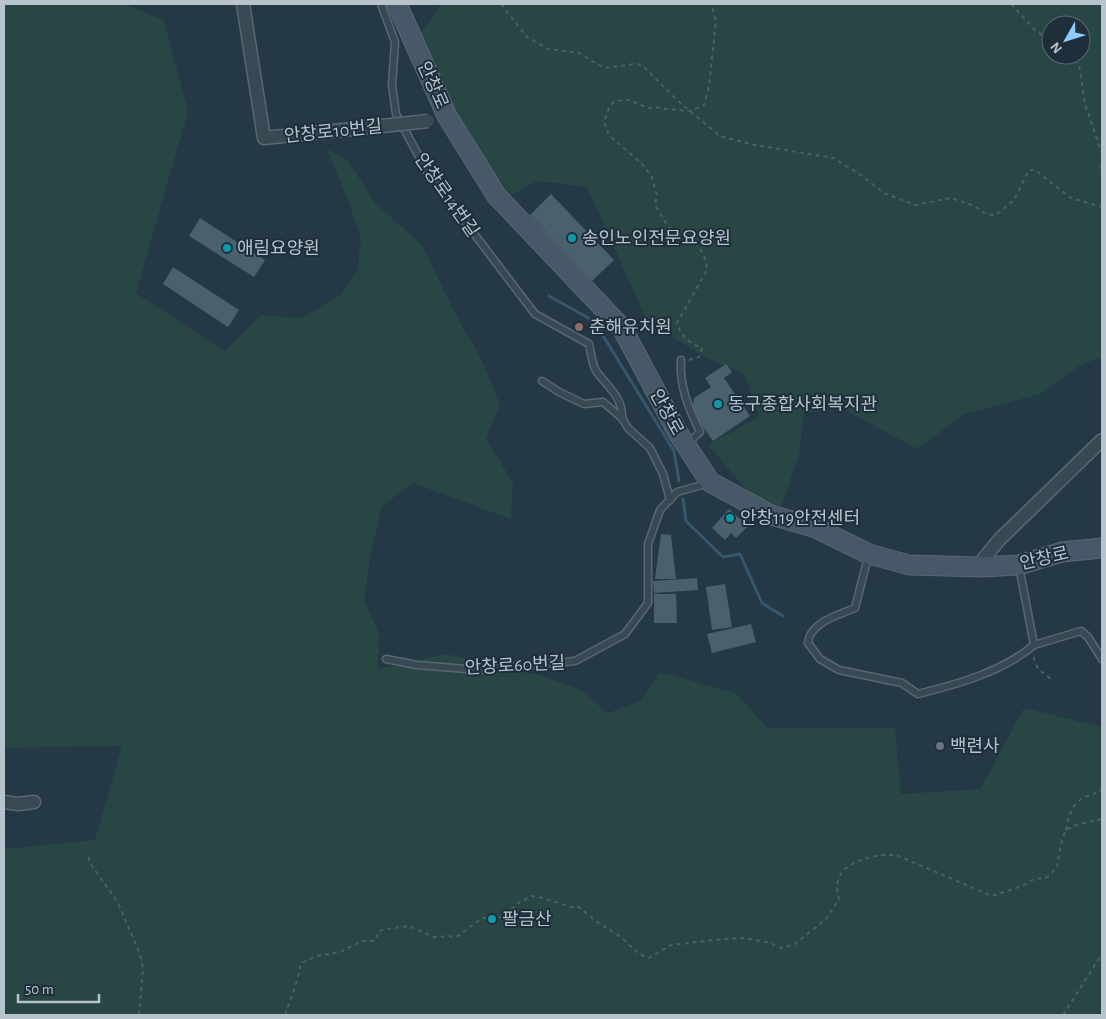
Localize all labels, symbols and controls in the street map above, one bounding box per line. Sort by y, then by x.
north arrow [1041,15,1091,65]
text: N [1048,39,1065,56]
street label: 안창로 [414,59,451,112]
street label: 안창로10번길 [283,117,383,146]
street label: 안창로14번길 [411,150,482,241]
place label: 송인노인전문요양원 [582,229,731,248]
marker: 송인노인전문요양원 [566,232,578,244]
place label: 애림요양원 [237,239,320,258]
marker: 애림요양원 [221,242,233,254]
place label: 춘해유치원 [589,317,672,337]
marker: 춘해유치원 [573,321,585,333]
street label: 안창로 [646,386,687,439]
place label: 동구종합사회복지관 [728,394,877,414]
marker: 동구종합사회복지관 [712,398,724,410]
place label: 안창119안전센터 [740,508,860,528]
marker: 안창119안전센터 [724,512,736,524]
street label: 안창로 [1018,544,1070,573]
street label: 안창로60번길 [464,653,566,678]
place label: 백련사 [950,736,1000,756]
marker: 백련사 [934,740,946,752]
place label: 팔금산 [502,910,552,929]
marker: 팔금산 [486,913,498,925]
scale bar [18,972,99,1004]
text: 50 m [25,982,54,997]

